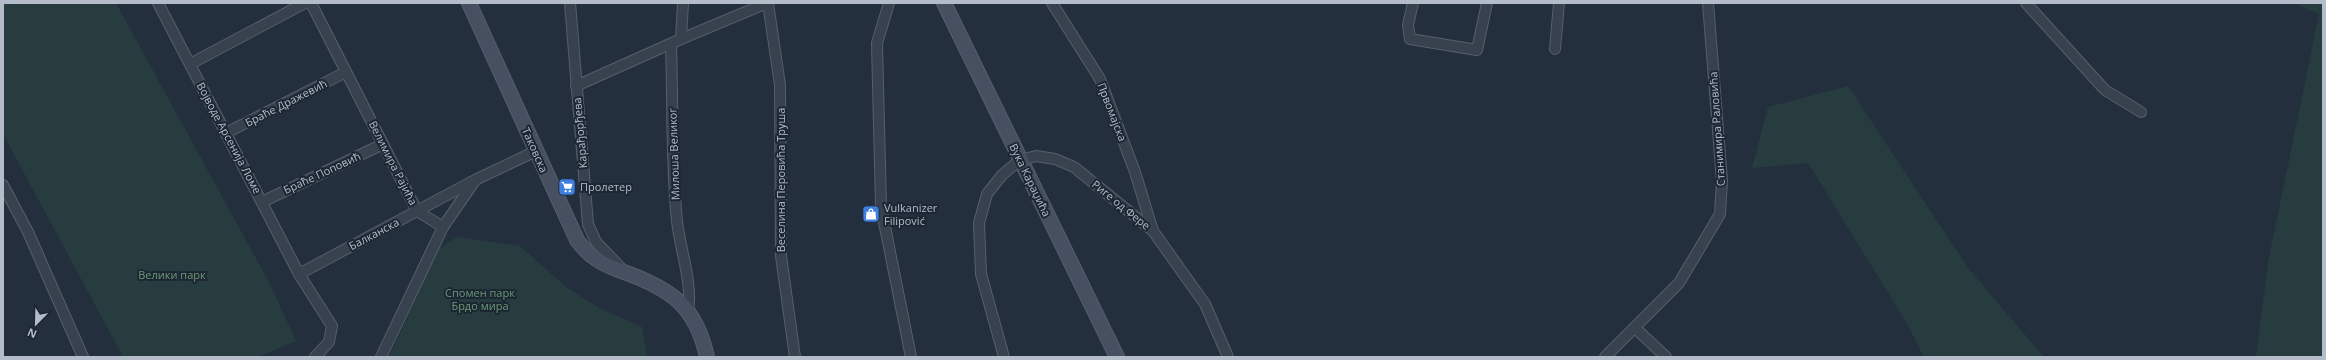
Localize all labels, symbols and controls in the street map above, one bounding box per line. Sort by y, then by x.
street label: Станимира Раловића [1705,71,1728,187]
street label: Браће Дражевић [242,75,329,130]
street label: Војводе Арсенија Ломе [194,79,265,196]
street label: Првомајска [1094,80,1131,143]
street label: Карађорђева [569,97,590,169]
street label: Милоша Великог [664,107,683,200]
street label: Веселина Перовића Труша [773,108,788,252]
street label: Велимира Рајића [366,118,421,207]
street label: Таковска [519,125,552,175]
street label: Вука Караџића [1006,141,1055,219]
street label: Браће Поповић [281,148,363,197]
street label: Риге од Фере [1089,176,1154,233]
supermarket icon: Пролетер [557,177,577,197]
place label: Пролетер [580,179,632,194]
place label: Vulkanizer Filipović [884,200,938,228]
shop icon: Vulkanizer Filipović [861,204,881,224]
street label: Балканска [346,214,402,253]
park label: Велики парк [138,267,206,282]
park label: Спомен парк Брдо мира [445,285,515,313]
north arrow [16,304,56,344]
text: N [25,325,39,342]

